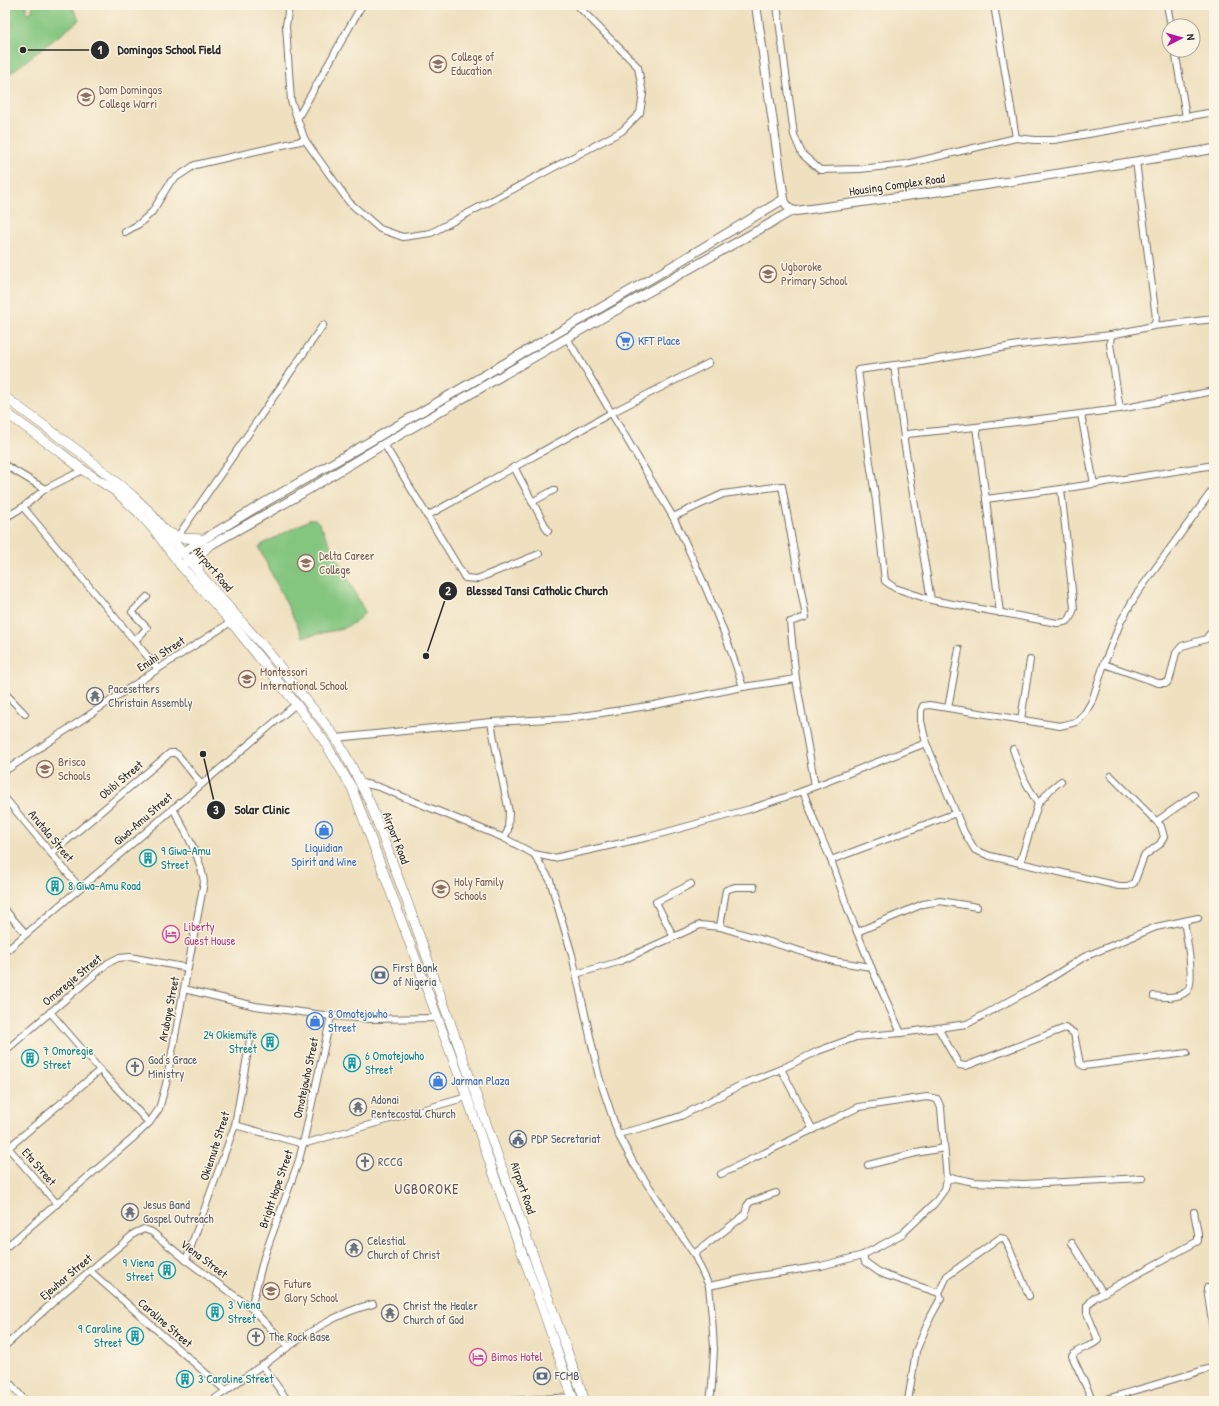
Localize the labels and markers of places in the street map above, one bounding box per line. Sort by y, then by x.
callout: Domingos School Field [90,37,229,62]
place label: College of Education [451,48,495,79]
school or university icon: College of Education [428,54,448,74]
place label: Dom Domingos College Warri [99,81,162,112]
school or university icon: Dom Domingos College Warri [76,87,96,107]
place label: Ugboroke Primary School [781,258,848,289]
school or university icon: Ugboroke Primary School [758,264,778,284]
supermarket icon: KFT Place [615,331,635,351]
place label: KFT Place [638,332,680,349]
place label: Delta Career College [319,547,375,578]
school or university icon: Delta Career College [296,553,316,573]
callout: Blessed Tansi Catholic Church [438,578,616,603]
place label: Montessori International School [260,663,349,694]
school or university icon: Montessori International School [237,669,257,689]
place label: Pacesetters Christain Assembly [108,680,193,711]
temple icon: Pacesetters Christain Assembly [85,686,105,706]
place label: Brisco Schools [58,753,91,784]
school or university icon: Brisco Schools [35,759,55,779]
callout: Solar Clinic [206,797,297,822]
shop icon: Liquidian Spirit and Wine [314,820,334,840]
place label: Liquidian Spirit and Wine [291,839,357,870]
place label: 9 Giwa-Amu Street [161,842,211,873]
building icon: 9 Giwa-Amu Street [138,848,158,868]
place label: Holy Family Schools [454,873,504,904]
building icon: 8 Giwa-Amu Road [45,876,65,896]
place label: 8 Giwa-Amu Road [68,877,141,894]
school or university icon: Holy Family Schools [431,879,451,899]
place label: Liberty Guest House [184,918,236,949]
hotel icon: Liberty Guest House [161,924,181,944]
place label: First Bank of Nigeria [392,959,438,990]
bank icon: First Bank of Nigeria [370,965,390,985]
place label: 8 Omotejowho Street [328,1005,388,1036]
shop icon: 8 Omotejowho Street [305,1011,325,1031]
place label: 24 Okiemute Street [203,1026,258,1057]
building icon: 24 Okiemute Street [260,1032,280,1052]
place label: 7 Omoregie Street [43,1042,94,1073]
place label: 6 Omotejowho Street [365,1047,424,1078]
building icon: 7 Omoregie Street [20,1048,40,1068]
place label: God's Grace Ministry [148,1051,197,1082]
building icon: 6 Omotejowho Street [342,1053,362,1073]
church icon: God's Grace Ministry [125,1057,145,1077]
shop icon: Jarman Plaza [428,1071,448,1091]
place label: Jarman Plaza [451,1072,510,1089]
place label: Adonai Pentecostal Church [371,1091,456,1122]
temple icon: Adonai Pentecostal Church [348,1097,368,1117]
public building icon: PDP Secretariat [508,1129,528,1149]
place label: PDP Secretariat [531,1130,601,1147]
church icon: RCCG [355,1152,375,1172]
place label: RCCG [378,1153,403,1170]
place label: Jesus Band Gospel Outreach [143,1196,213,1227]
temple icon: Jesus Band Gospel Outreach [120,1202,140,1222]
place label: Celestial Church of Christ [367,1232,441,1263]
temple icon: Celestial Church of Christ [344,1238,364,1258]
place label: 9 Viena Street [122,1254,155,1285]
building icon: 9 Viena Street [157,1260,177,1280]
place label: Future Glory School [283,1275,339,1306]
school or university icon: Future Glory School [261,1281,281,1301]
place label: 3 Viena Street [228,1296,261,1327]
place label: Christ the Healer Church of God [403,1297,478,1328]
building icon: 3 Viena Street [205,1302,225,1322]
temple icon: Christ the Healer Church of God [380,1303,400,1323]
place label: 9 Caroline Street [78,1320,123,1351]
building icon: 9 Caroline Street [125,1326,145,1346]
church icon: The Rock Base [246,1327,266,1347]
place label: The Rock Base [269,1328,330,1345]
hotel icon: Bimos Hotel [468,1347,488,1367]
place label: Bimos Hotel [491,1348,544,1365]
bank icon: FCMB [532,1366,552,1386]
place label: FCMB [554,1367,579,1384]
building icon: 3 Caroline Street [175,1369,195,1389]
place label: 3 Caroline Street [198,1370,275,1387]

